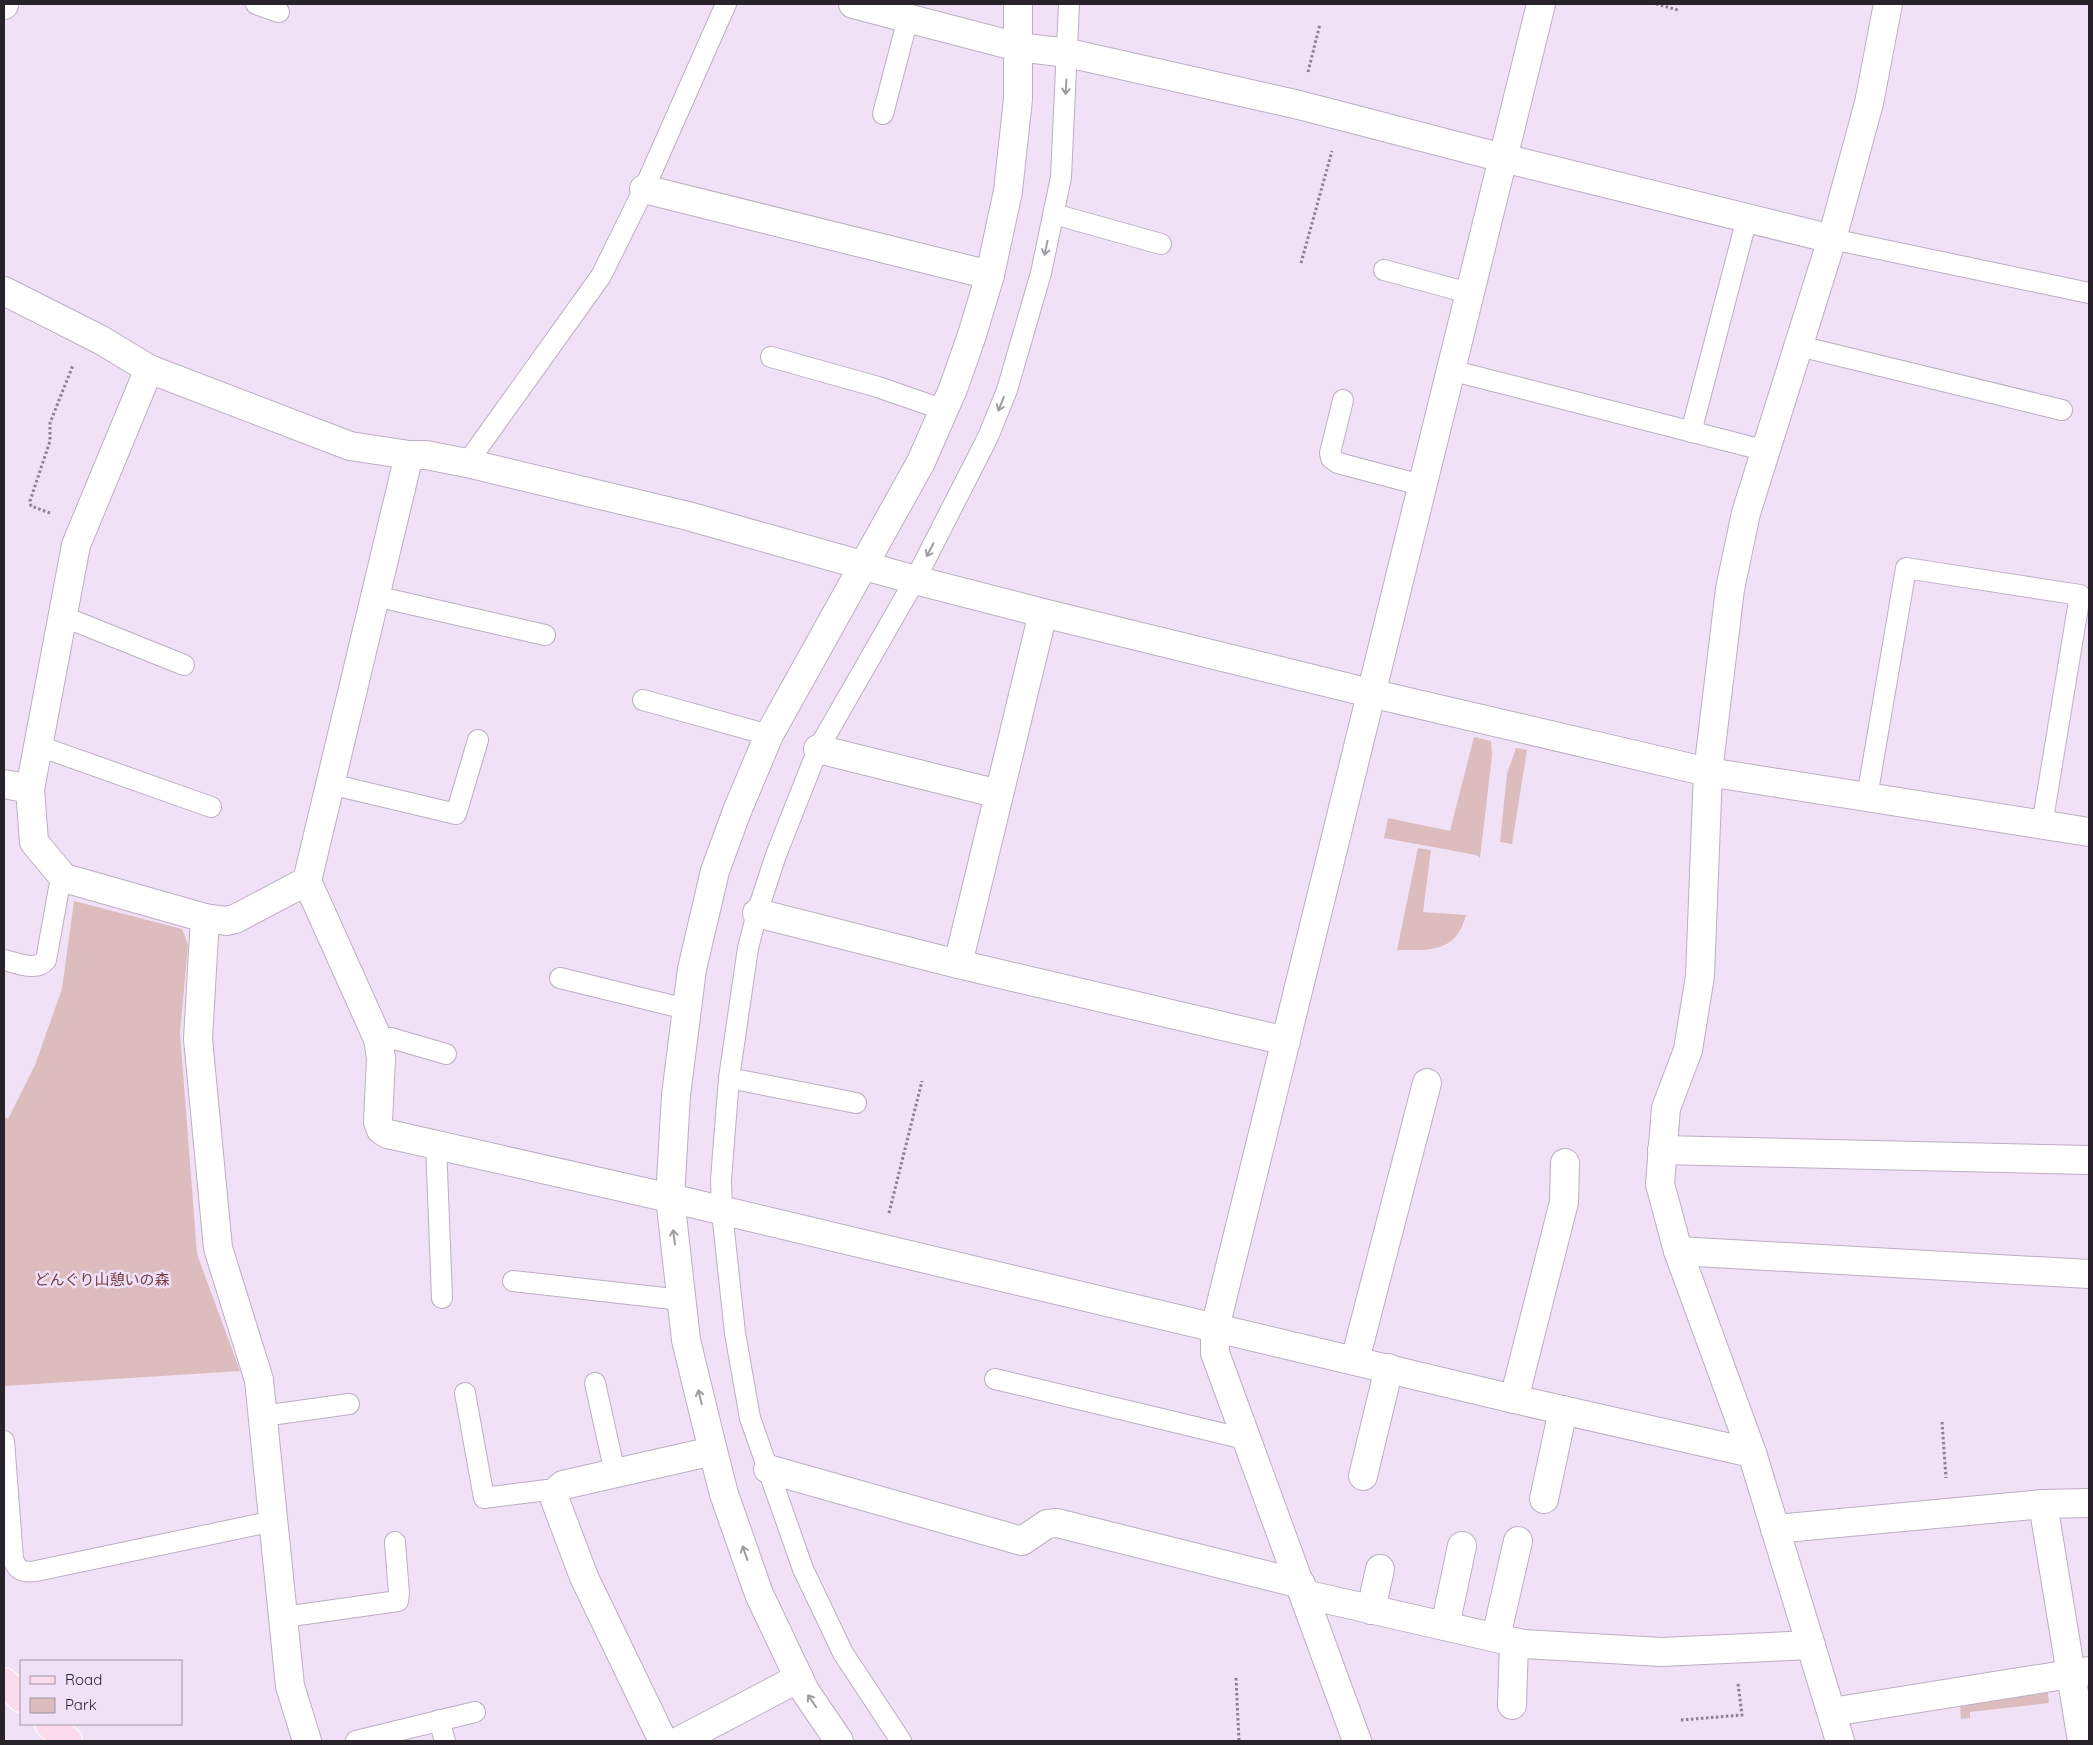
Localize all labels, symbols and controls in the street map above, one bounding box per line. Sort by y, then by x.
one-way arrow [1062,79,1071,95]
one-way arrow [1041,240,1050,256]
one-way arrow [996,396,1005,411]
one-way arrow [925,542,934,557]
one-way arrow [669,1229,679,1245]
park label: どんぐり山憩いの森 [34,1270,170,1289]
one-way arrow [695,1390,704,1406]
one-way arrow [740,1546,749,1562]
legend [20,1660,182,1725]
text: Road [65,1670,102,1689]
one-way arrow [807,1694,817,1708]
text: Park [65,1695,97,1714]

